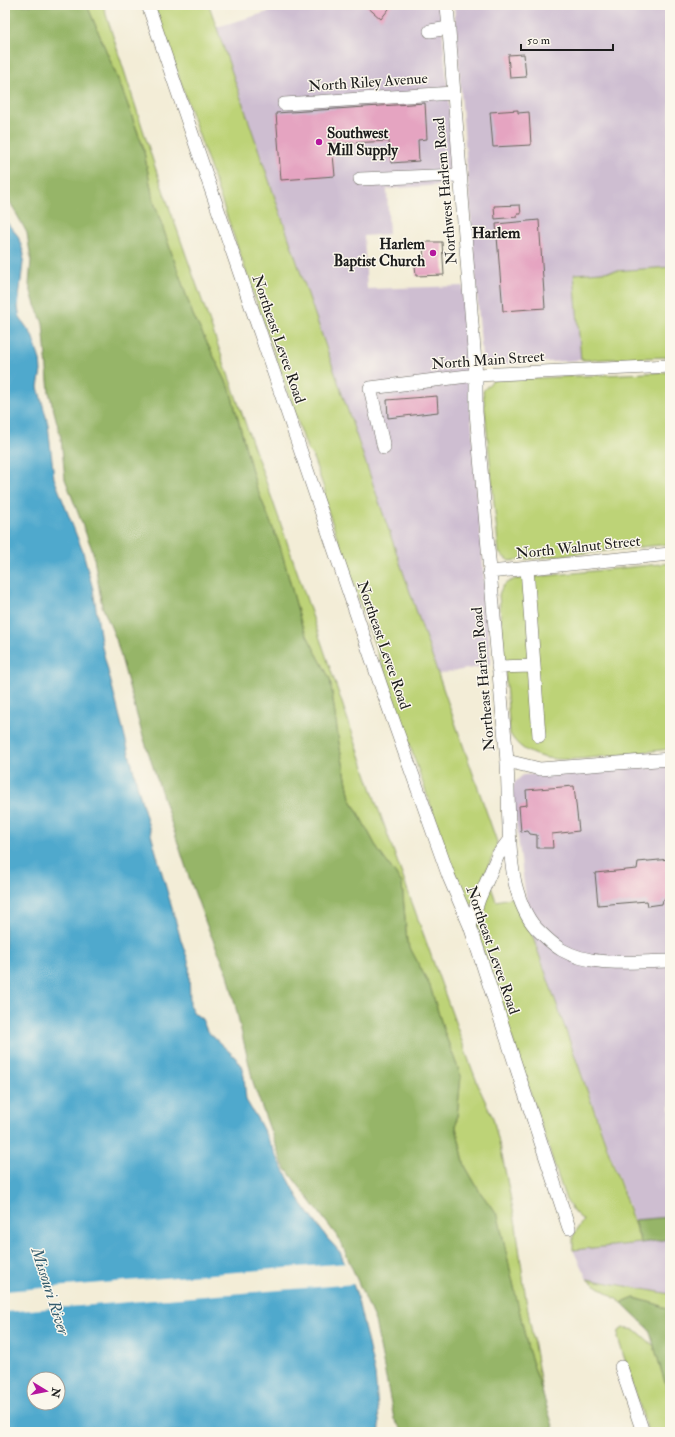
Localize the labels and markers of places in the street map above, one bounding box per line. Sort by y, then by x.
place label: Southwest Mill Supply [326,124,399,161]
marker: Southwest Mill Supply [314,137,324,147]
place label: Harlem Baptist Church [333,235,425,272]
marker: Harlem Baptist Church [428,248,438,258]

